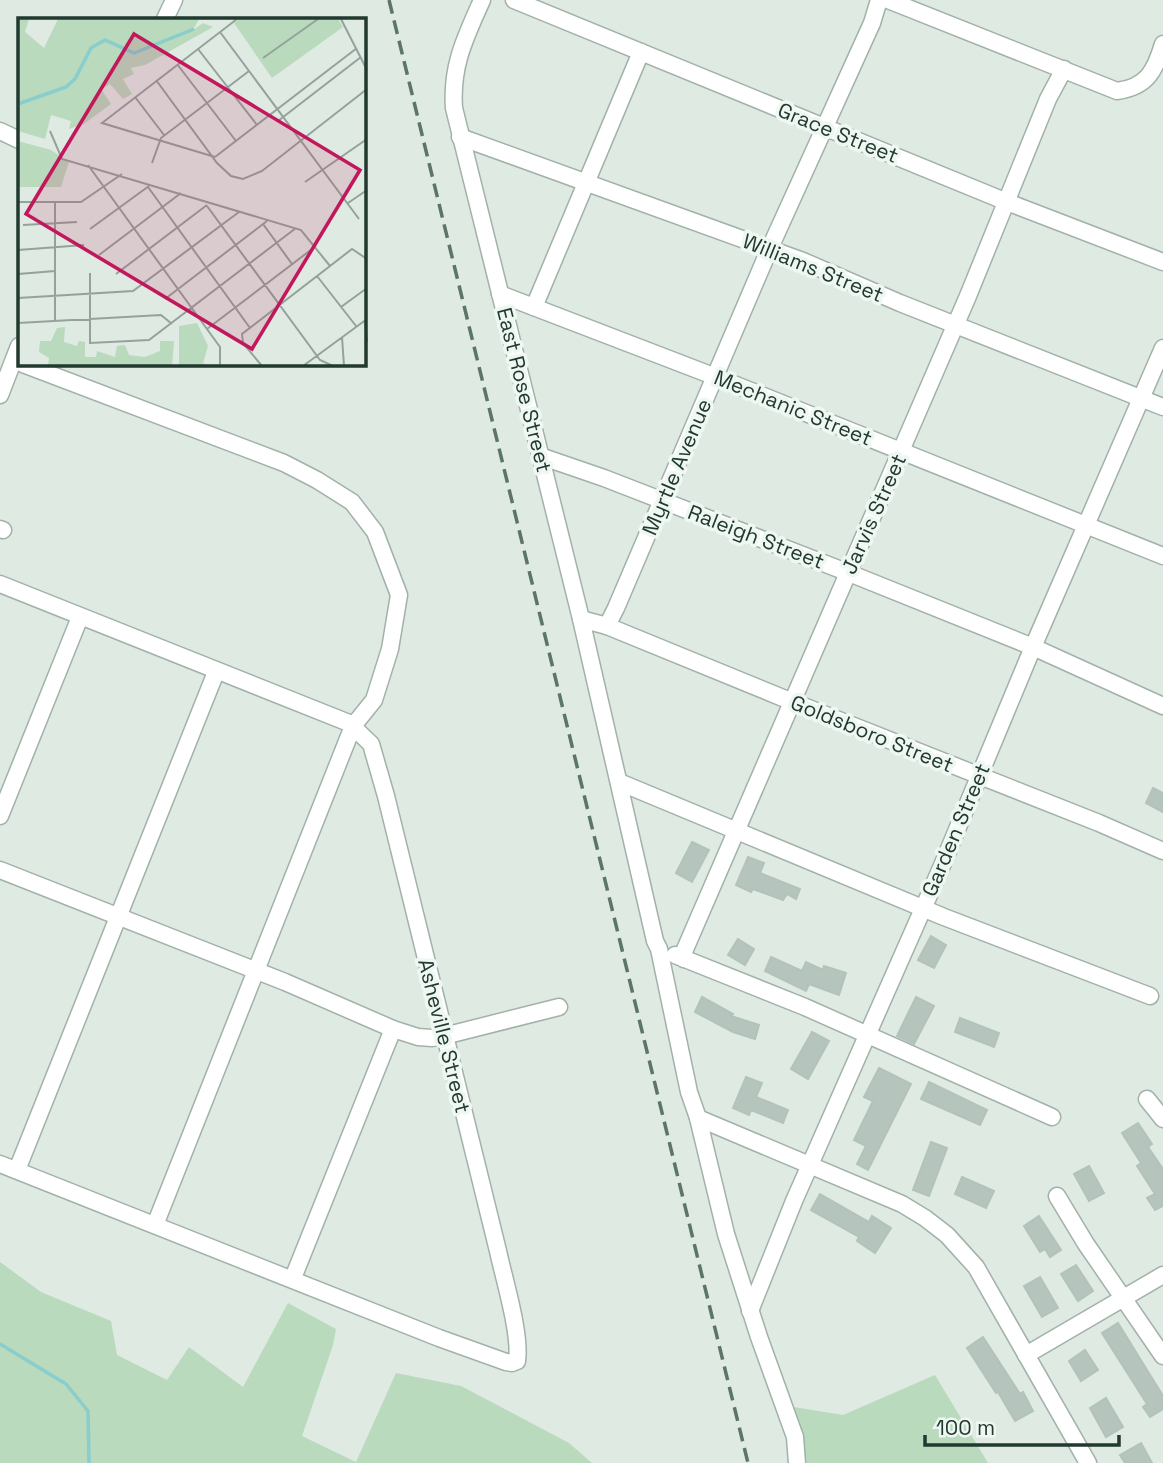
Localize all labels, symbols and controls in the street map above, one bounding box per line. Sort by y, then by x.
inset map [18,18,366,366]
street label: Grace Street [774,96,902,169]
street label: Williams Street [739,227,888,308]
street label: East Rose Street [491,305,558,475]
street label: Mechanic Street [710,364,876,452]
street label: Myrtle Avenue [636,395,717,539]
street label: Jarvis Street [835,449,912,578]
street label: Raleigh Street [684,498,828,575]
street label: Goldsboro Street [787,689,958,778]
street label: Garden Street [915,759,996,900]
street label: Asheville Street [412,956,477,1116]
scale bar [925,1404,1119,1448]
text: 100 m [936,1414,995,1441]

